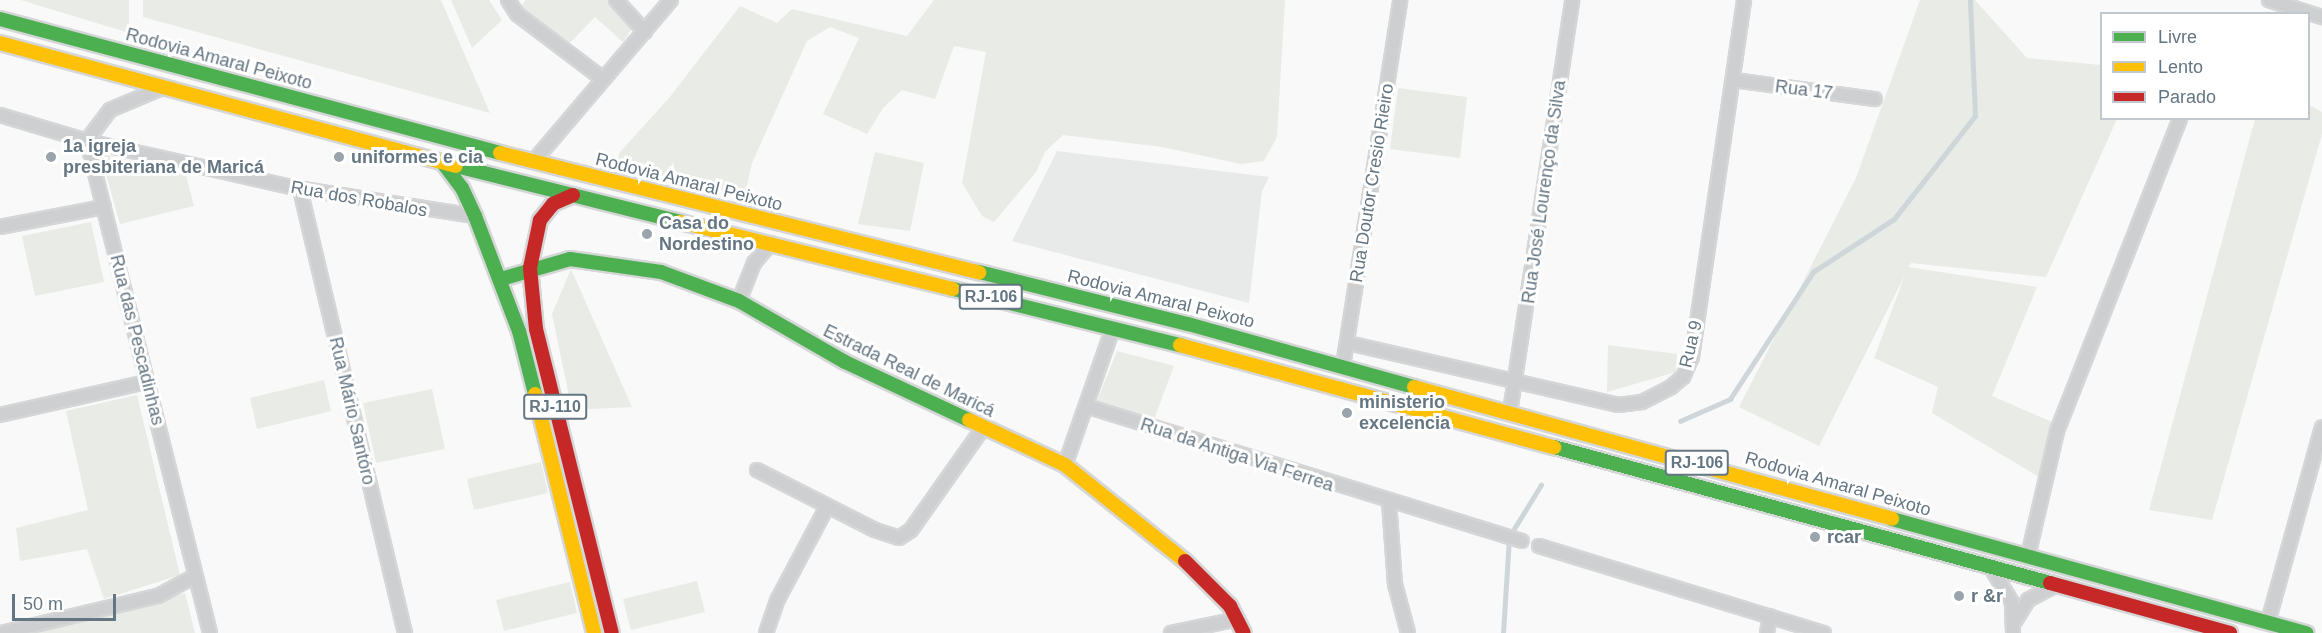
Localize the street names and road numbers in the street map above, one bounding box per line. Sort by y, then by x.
street label: Rodovia Amaral Peixoto [123,24,315,94]
street label: Rua 17 [1774,76,1834,104]
street label: Rua José Lourenço da Silva [1518,79,1570,305]
street label: Rua Doutor Cresio Rieiro [1346,82,1398,284]
street label: Rodovia Amaral Peixoto [593,148,785,216]
street label: Rua dos Robalos [289,176,429,222]
street label: Rua das Pescadinhas [105,252,169,428]
street label: Rodovia Amaral Peixoto [1065,265,1257,333]
road number: RJ-106 [958,284,1024,310]
street label: Rua 9 [1675,318,1707,370]
street label: Estrada Real de Maricá [820,320,998,422]
street label: Rua Mário Santóro [324,335,380,487]
road number: RJ-110 [522,394,588,420]
street label: Rua da Antiga Via Ferrea [1137,413,1337,497]
street label: Rodovia Amaral Peixoto [1742,447,1934,521]
road number: RJ-106 [1664,450,1730,476]

